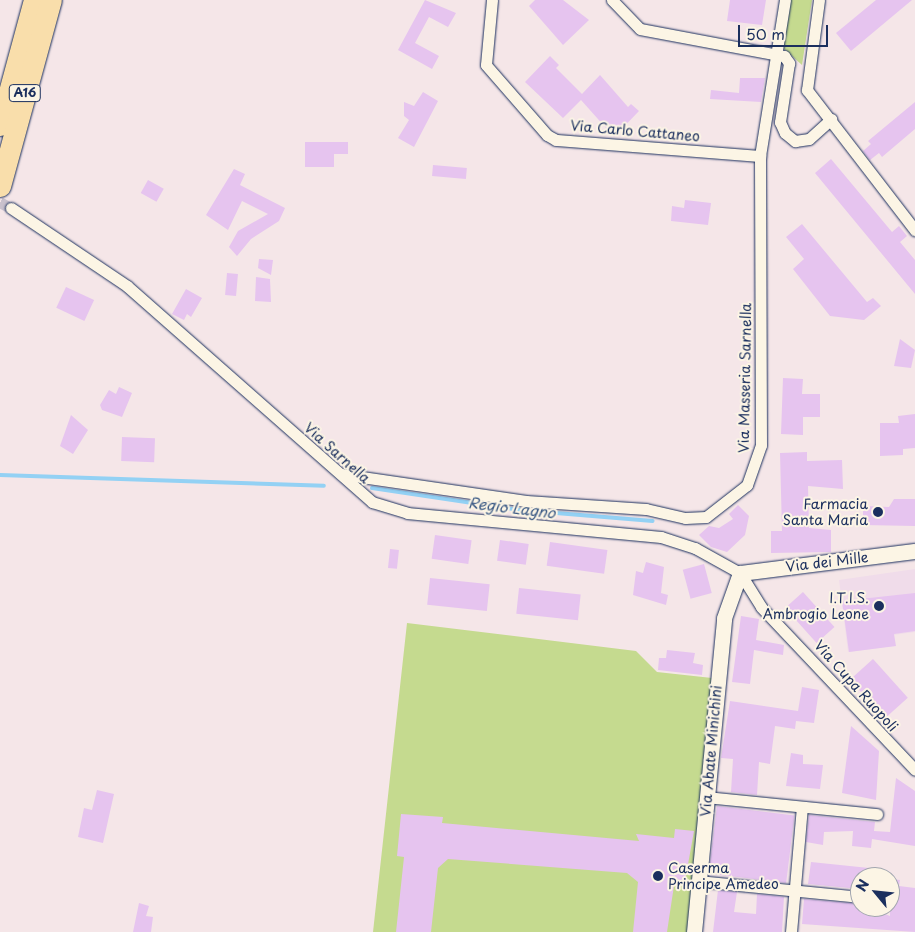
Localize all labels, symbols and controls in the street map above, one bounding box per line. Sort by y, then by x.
scale bar [740,15,830,47]
text: 50 m [746,22,785,45]
road number: A16 [9,84,41,102]
street label: Via Carlo Cattaneo [569,117,701,145]
street label: Via Masseria Sarnella [735,304,755,452]
street label: Via Sarnella [301,419,373,487]
water label: Regio Lagno [467,493,557,521]
place label: Farmacia Santa Maria [783,496,868,528]
marker: Farmacia Santa Maria [872,506,884,518]
street label: Via dei Mille [785,549,869,575]
place label: I.T.I.S. Ambrogio Leone [762,590,869,622]
marker: I.T.I.S. Ambrogio Leone [873,600,885,612]
street label: Via Cupa Ruopoli [811,637,901,735]
street label: Via Abate Minichini [697,685,725,817]
place label: Caserma Principe Amedeo [668,860,779,892]
north arrow [850,867,900,917]
marker: Caserma Principe Amedeo [652,870,664,882]
text: N [850,875,874,895]

